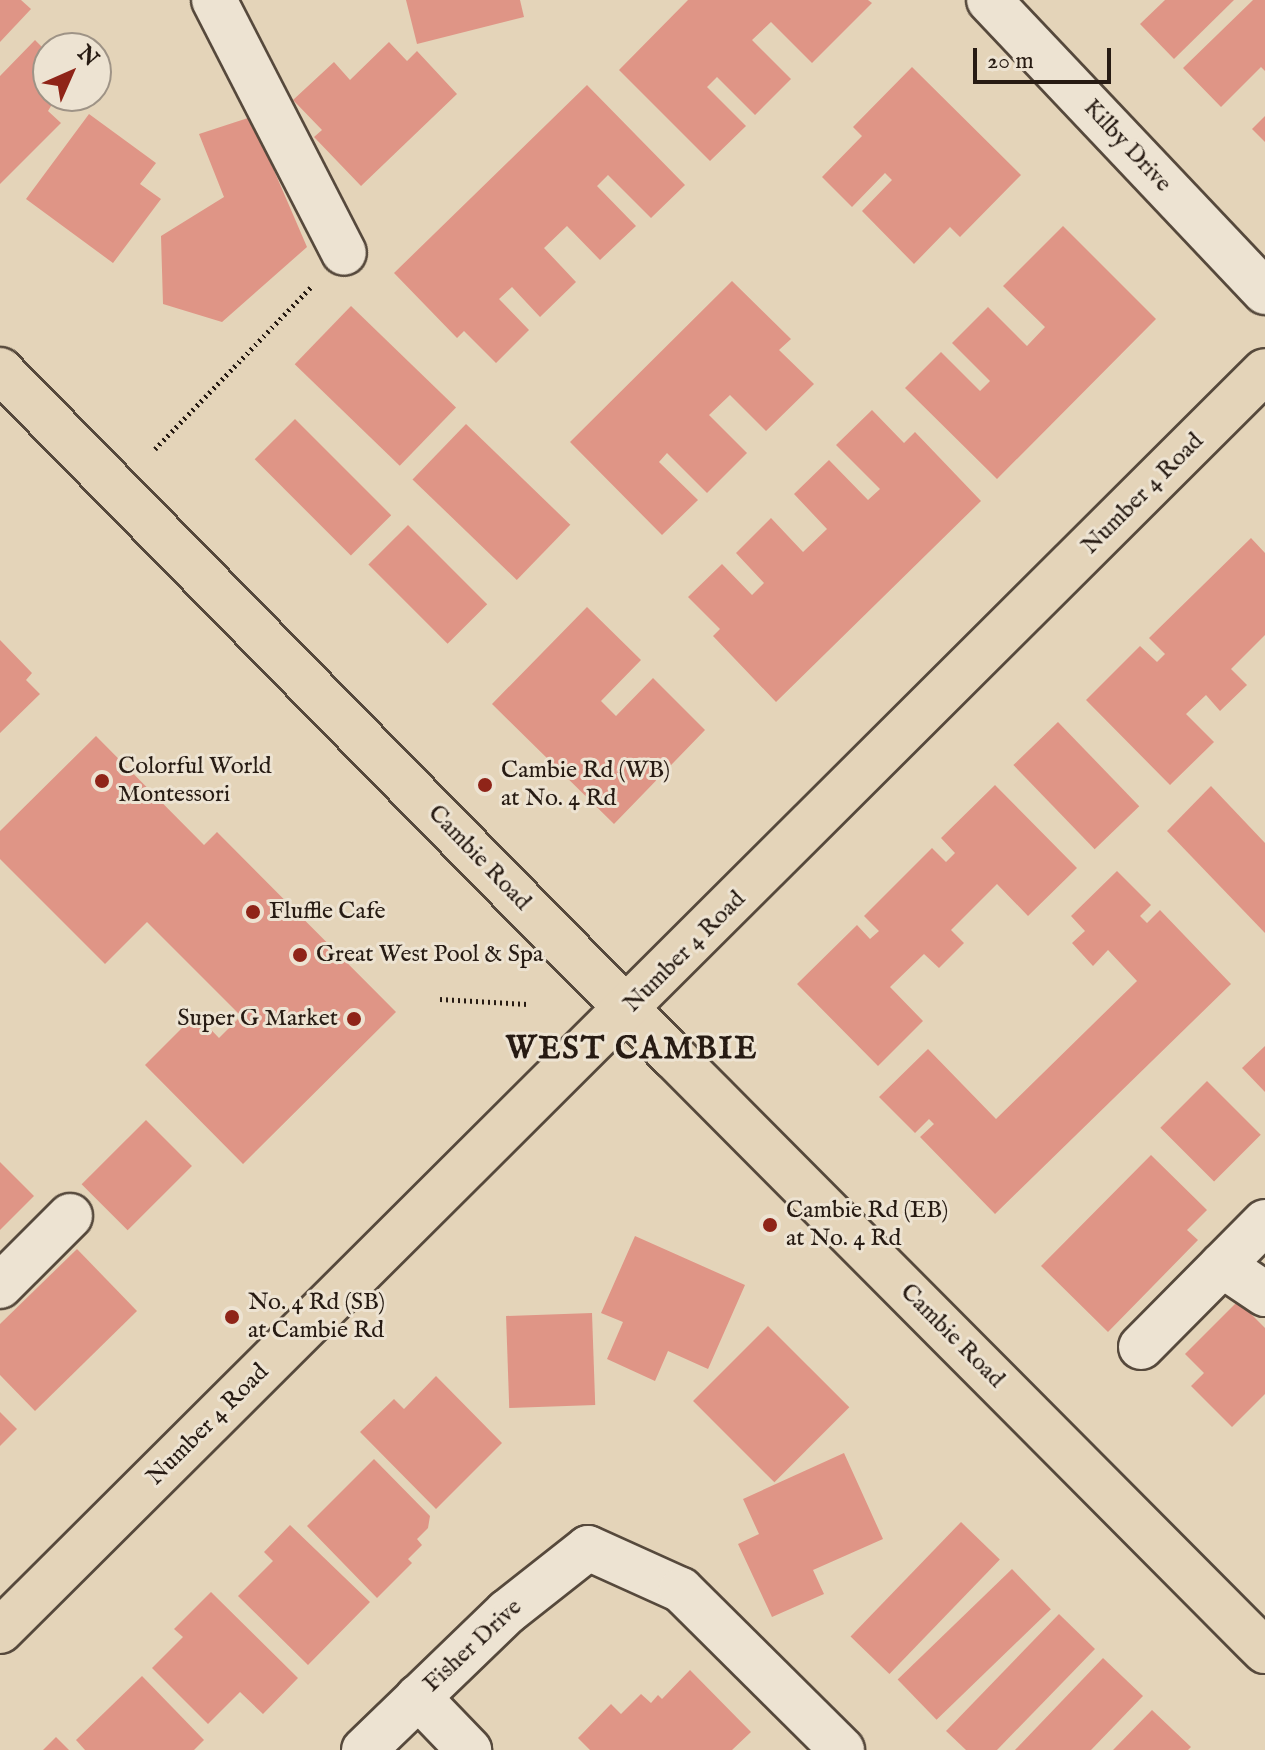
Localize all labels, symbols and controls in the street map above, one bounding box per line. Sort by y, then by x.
north arrow [32,32,112,112]
scale bar [977,32,1115,82]
text: N [71,40,104,73]
text: 20 m [987,46,1034,77]
street label: Kilby Drive [1077,94,1177,198]
street label: Number 4 Road [1076,427,1210,561]
place label: Colorful World Montessori [118,753,272,809]
place label: Cambie Rd (WB) at No. 4 Rd [501,757,670,813]
marker: Colorful World Montessori [93,772,111,790]
marker: Cambie Rd (WB) at No. 4 Rd [476,776,494,794]
street label: Cambie Road [422,799,536,917]
street label: Number 4 Road [618,885,752,1019]
place label: Fluffle Cafe [269,898,386,926]
marker: Fluffle Cafe [244,903,262,921]
place label: Great West Pool & Spa [316,941,543,969]
marker: Great West Pool & Spa [291,946,309,964]
place label: Super G Market [177,1005,338,1033]
marker: Super G Market [345,1010,363,1028]
district label: WEST CAMBIE [506,1031,758,1069]
place label: Cambie Rd (EB) at No. 4 Rd [786,1197,948,1253]
marker: Cambie Rd (EB) at No. 4 Rd [761,1216,779,1234]
street label: Cambie Road [894,1278,1010,1394]
place label: No. 4 Rd (SB) at Cambie Rd [248,1289,385,1345]
marker: No. 4 Rd (SB) at Cambie Rd [223,1308,241,1326]
street label: Number 4 Road [141,1358,275,1492]
street label: Fisher Drive [418,1593,528,1699]

